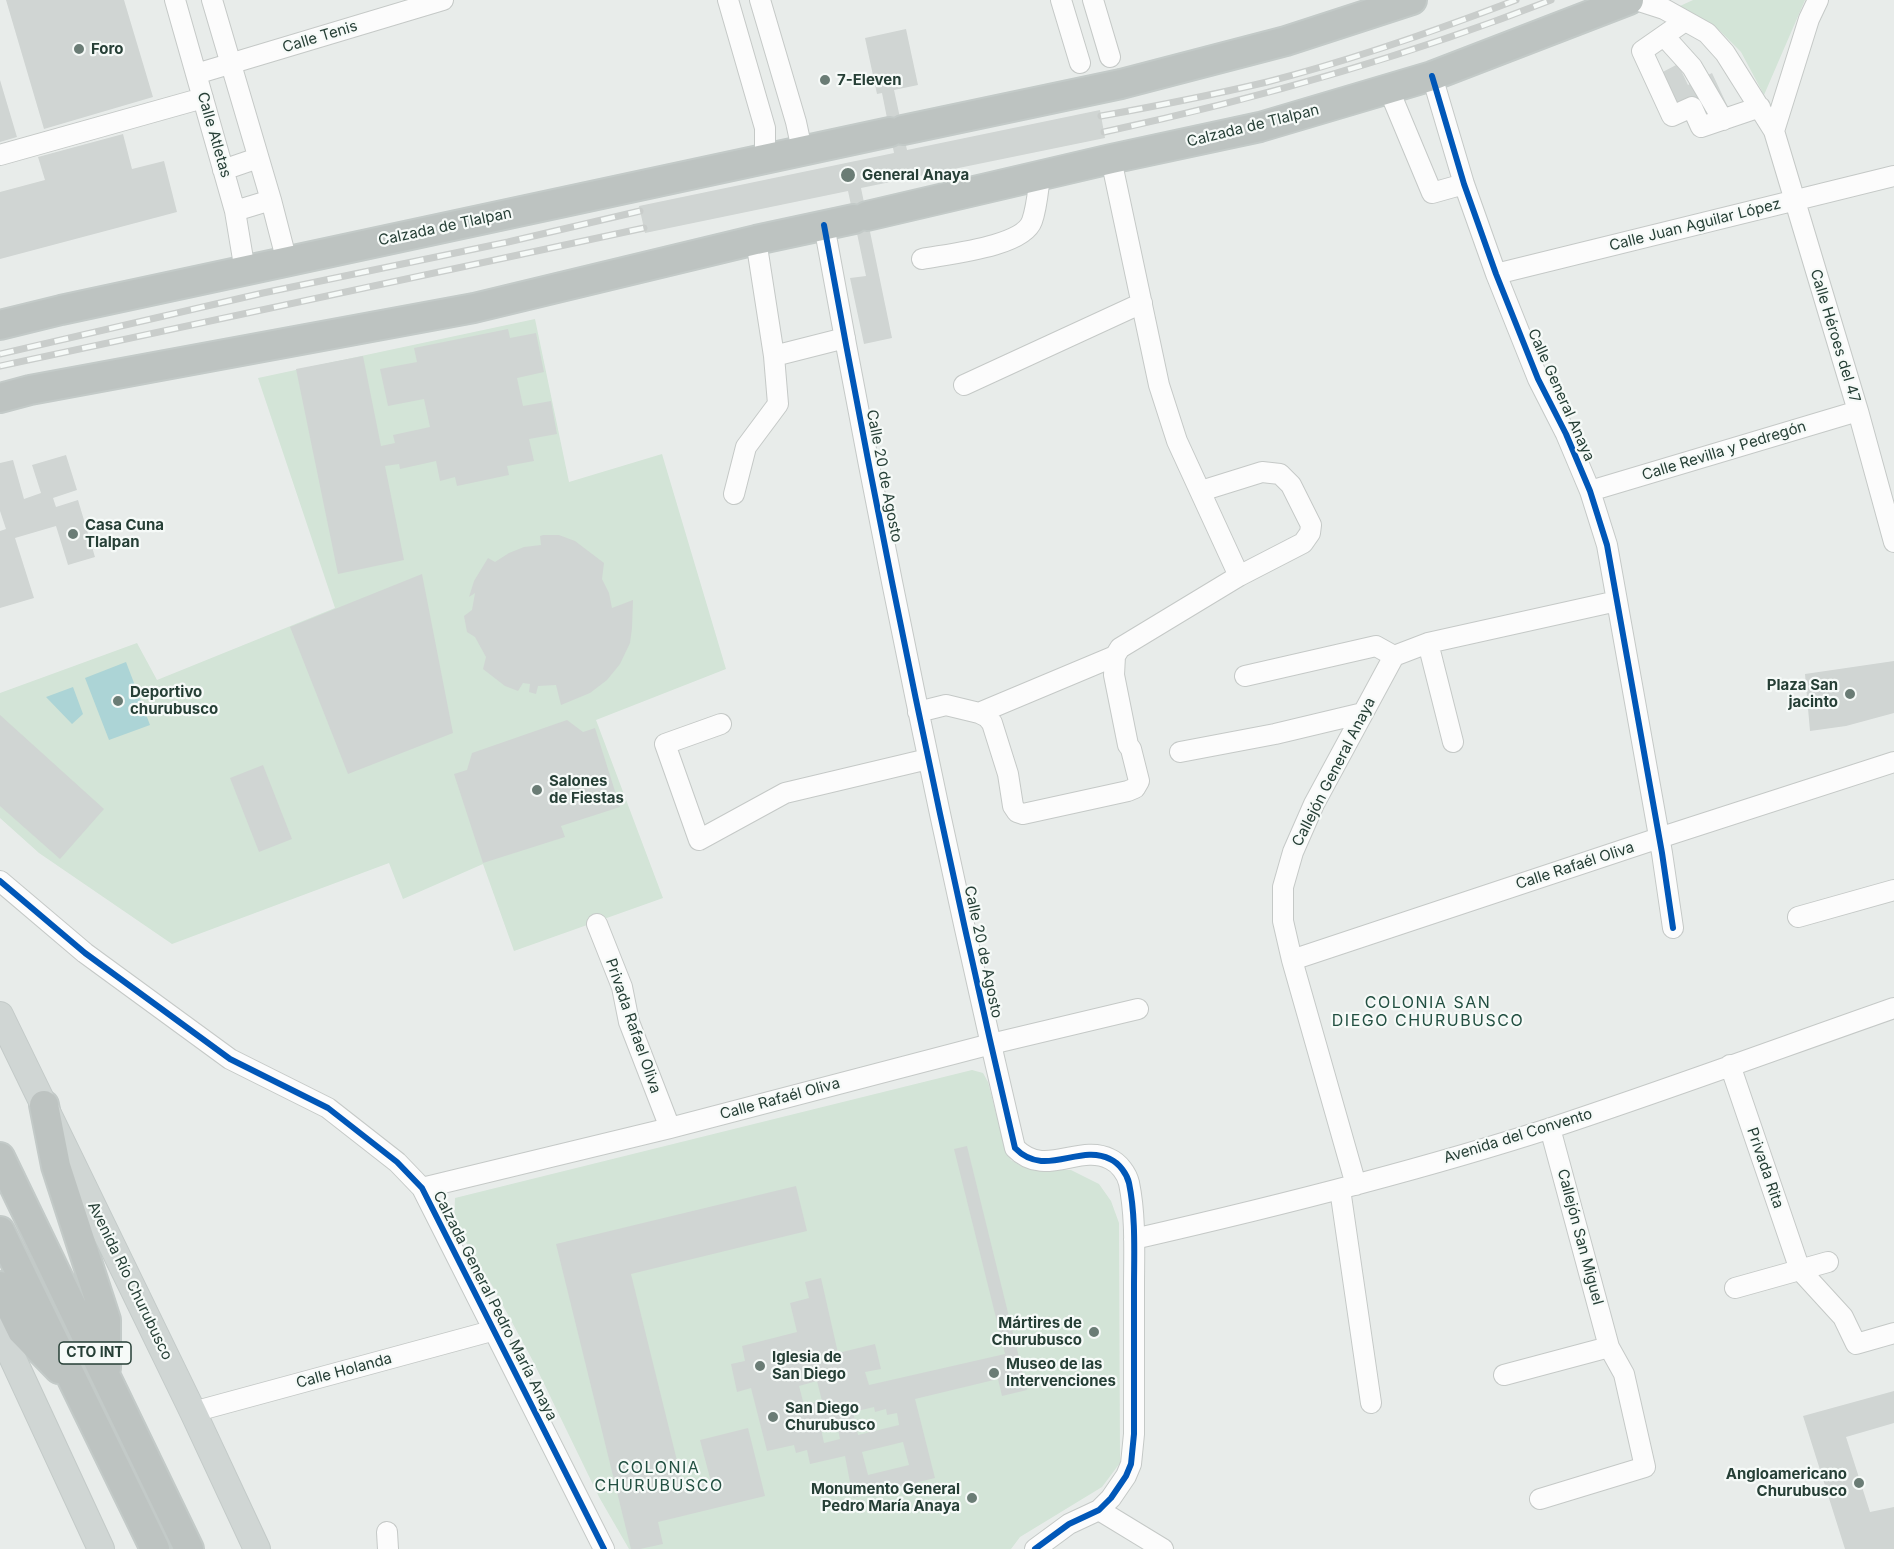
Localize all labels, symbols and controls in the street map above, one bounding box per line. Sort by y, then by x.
street label: Calle Tenis [280,17,360,57]
place label: Foro [91,40,124,58]
marker: Foro [72,42,86,56]
place label: 7-Eleven [837,71,902,89]
marker: 7-Eleven [818,73,832,87]
street label: Calle Atletas [193,90,235,180]
street label: Calzada de Tlalpan [1185,101,1321,151]
marker: General Anaya [839,166,857,184]
place label: General Anaya [862,166,969,184]
street label: Calle Juan Aguilar López [1607,195,1783,255]
street label: Calzada de Tlalpan [377,204,513,250]
street label: Calle Héroes del 47 [1806,267,1864,405]
street label: Calle General Anaya [1524,326,1598,464]
street label: Calle 20 de Agosto [862,408,906,544]
street label: Calle Revilla y Pedregón [1640,417,1808,485]
place label: Casa Cuna Tlalpan [85,516,164,551]
marker: Casa Cuna Tlalpan [66,527,80,541]
place label: Plaza San jacinto [1767,676,1838,711]
place label: Deportivo churubusco [130,683,218,718]
marker: Plaza San jacinto [1843,687,1857,701]
marker: Deportivo churubusco [111,694,125,708]
street label: Callejón General Anaya [1289,695,1379,849]
place label: Salones de Fiestas [549,772,624,807]
marker: Salones de Fiestas [530,783,544,797]
street label: Calle Rafaél Oliva [1514,838,1636,894]
street label: Calle 20 de Agosto [960,884,1006,1020]
street label: Privada Rafael Oliva [601,956,665,1096]
district label: COLONIA SAN DIEGO CHURUBUSCO [1332,993,1524,1031]
street label: Calle Rafaél Oliva [718,1074,842,1124]
street label: Avenida del Convento [1442,1105,1594,1167]
street label: Privada Rita [1743,1125,1787,1211]
street label: Callejón San Miguel [1553,1167,1607,1307]
street label: Calzada General Pedro María Anaya [429,1188,561,1424]
street label: Avenida Río Churubusco [84,1199,176,1363]
place label: Mártires de Churubusco [992,1314,1082,1349]
marker: Mártires de Churubusco [1087,1325,1101,1339]
road number: CTO INT [59,1342,131,1364]
place label: Iglesia de San Diego [772,1348,846,1383]
street label: Calle Holanda [294,1350,394,1392]
place label: Museo de las Intervenciones [1006,1355,1116,1390]
marker: Iglesia de San Diego [753,1359,767,1373]
marker: Museo de las Intervenciones [987,1366,1001,1380]
place label: San Diego Churubusco [785,1399,875,1434]
marker: San Diego Churubusco [766,1410,780,1424]
district label: COLONIA CHURUBUSCO [594,1458,724,1496]
place label: Angloamericano Churubusco [1726,1465,1847,1500]
marker: Angloamericano Churubusco [1852,1476,1866,1490]
place label: Monumento General Pedro María Anaya [811,1480,960,1515]
marker: Monumento General Pedro María Anaya [965,1491,979,1505]

